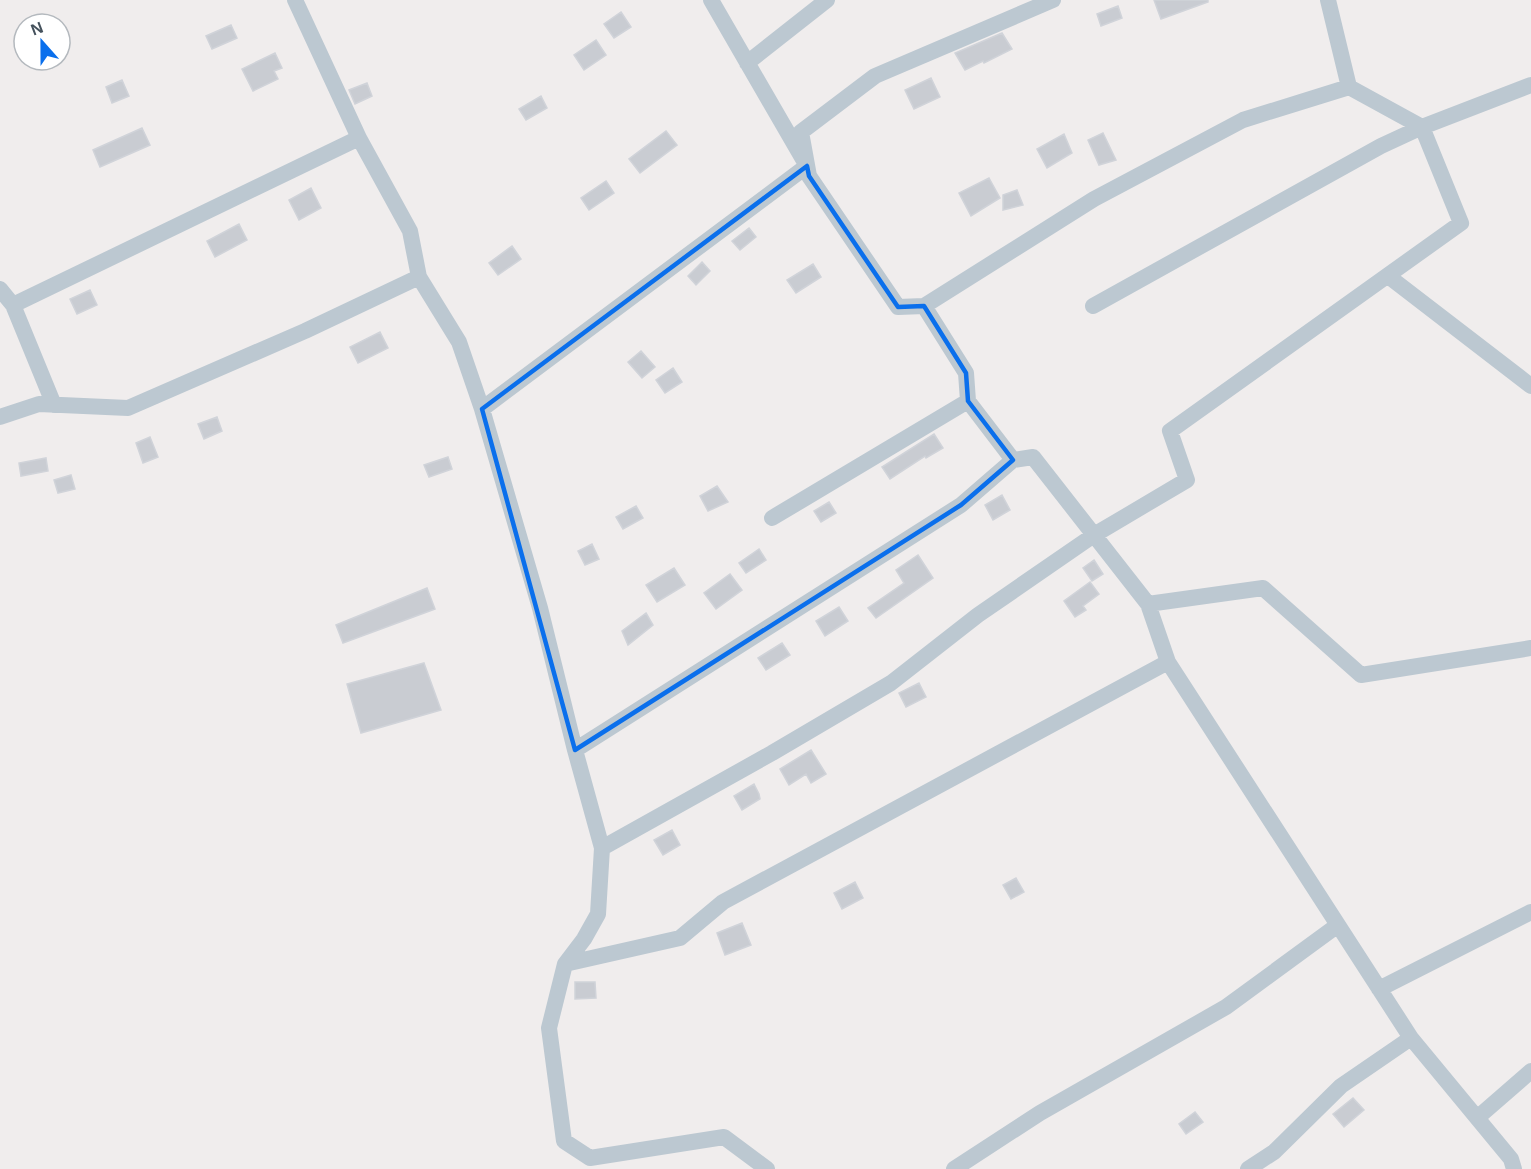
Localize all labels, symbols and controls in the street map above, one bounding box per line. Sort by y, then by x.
north arrow [12,12,72,72]
text: N [28,18,45,38]

